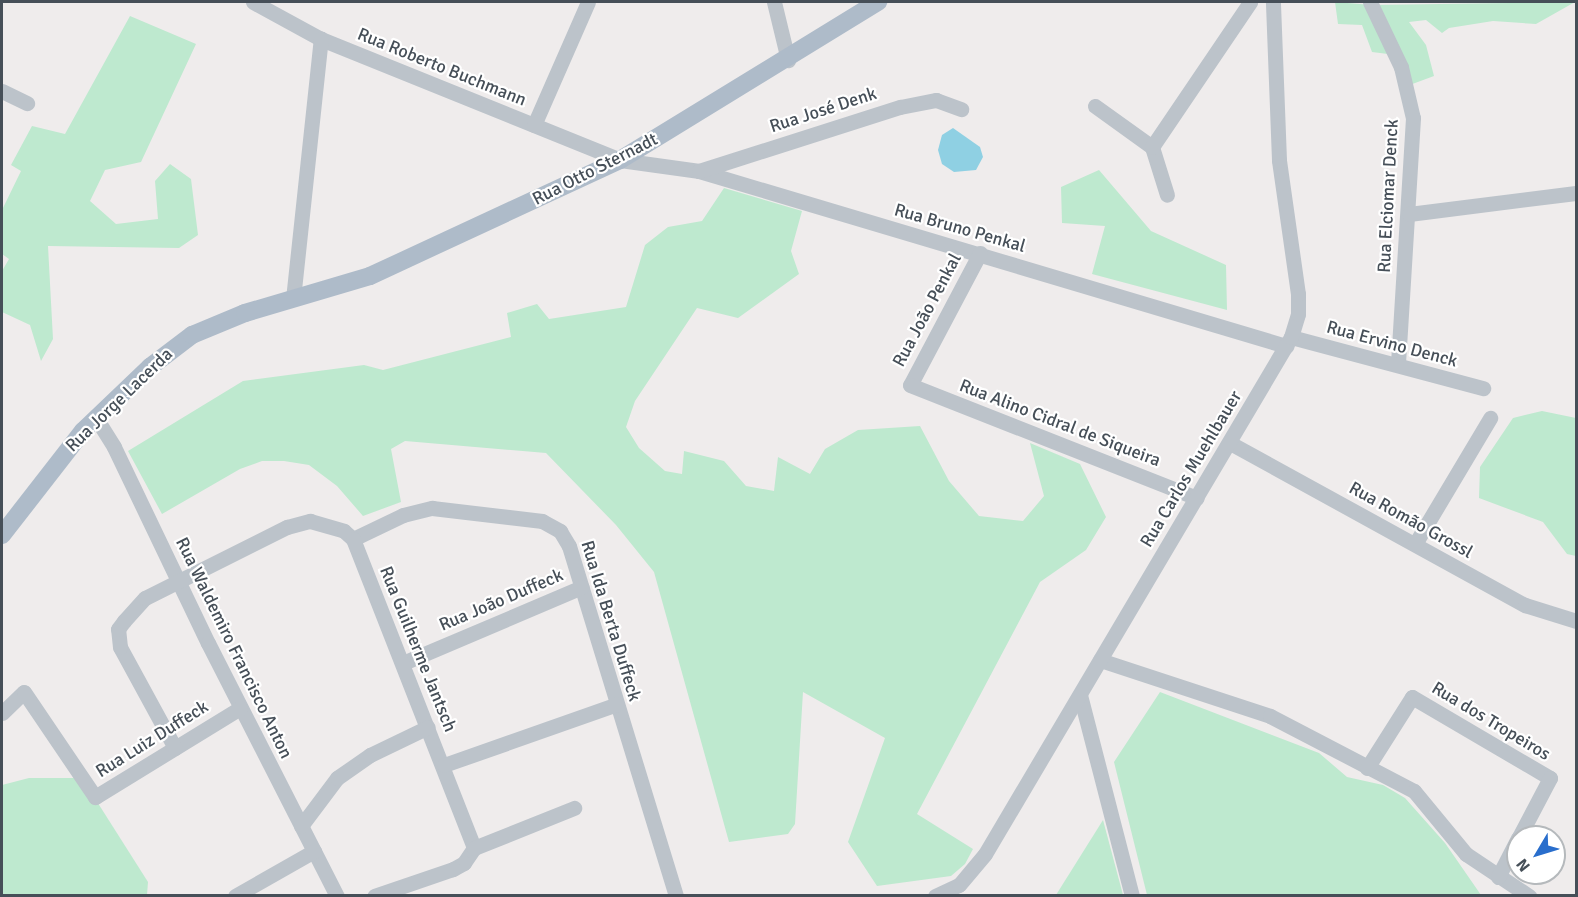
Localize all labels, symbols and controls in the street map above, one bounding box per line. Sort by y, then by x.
street label: Rua Roberto Buchmann [354,23,530,111]
street label: Rua José Denk [767,83,879,137]
street label: Rua Elciomar Denck [1373,119,1403,273]
street label: Rua Otto Sternadt [529,128,661,210]
street label: Rua Bruno Penkal [892,199,1028,257]
street label: Rua João Penkal [888,250,966,370]
street label: Rua Ervino Denck [1324,316,1460,372]
street label: Rua Jorge Lacerda [61,343,177,457]
street label: Rua Alino Cidral de Siqueira [956,375,1164,471]
street label: Rua Carlos Muehlbauer [1136,387,1246,551]
street label: Rua Romão Grossl [1345,477,1477,563]
street label: Rua Waldemiro Francisco Anton [171,534,297,762]
street label: Rua Ida Berta Duffeck [576,538,646,704]
street label: Rua Guilherme Jantsch [375,563,461,735]
street label: Rua João Duffeck [436,564,566,636]
street label: Rua dos Tropeiros [1428,677,1554,765]
street label: Rua Luiz Duffeck [92,696,212,782]
north arrow [1506,825,1566,885]
text: N [1512,854,1535,875]

